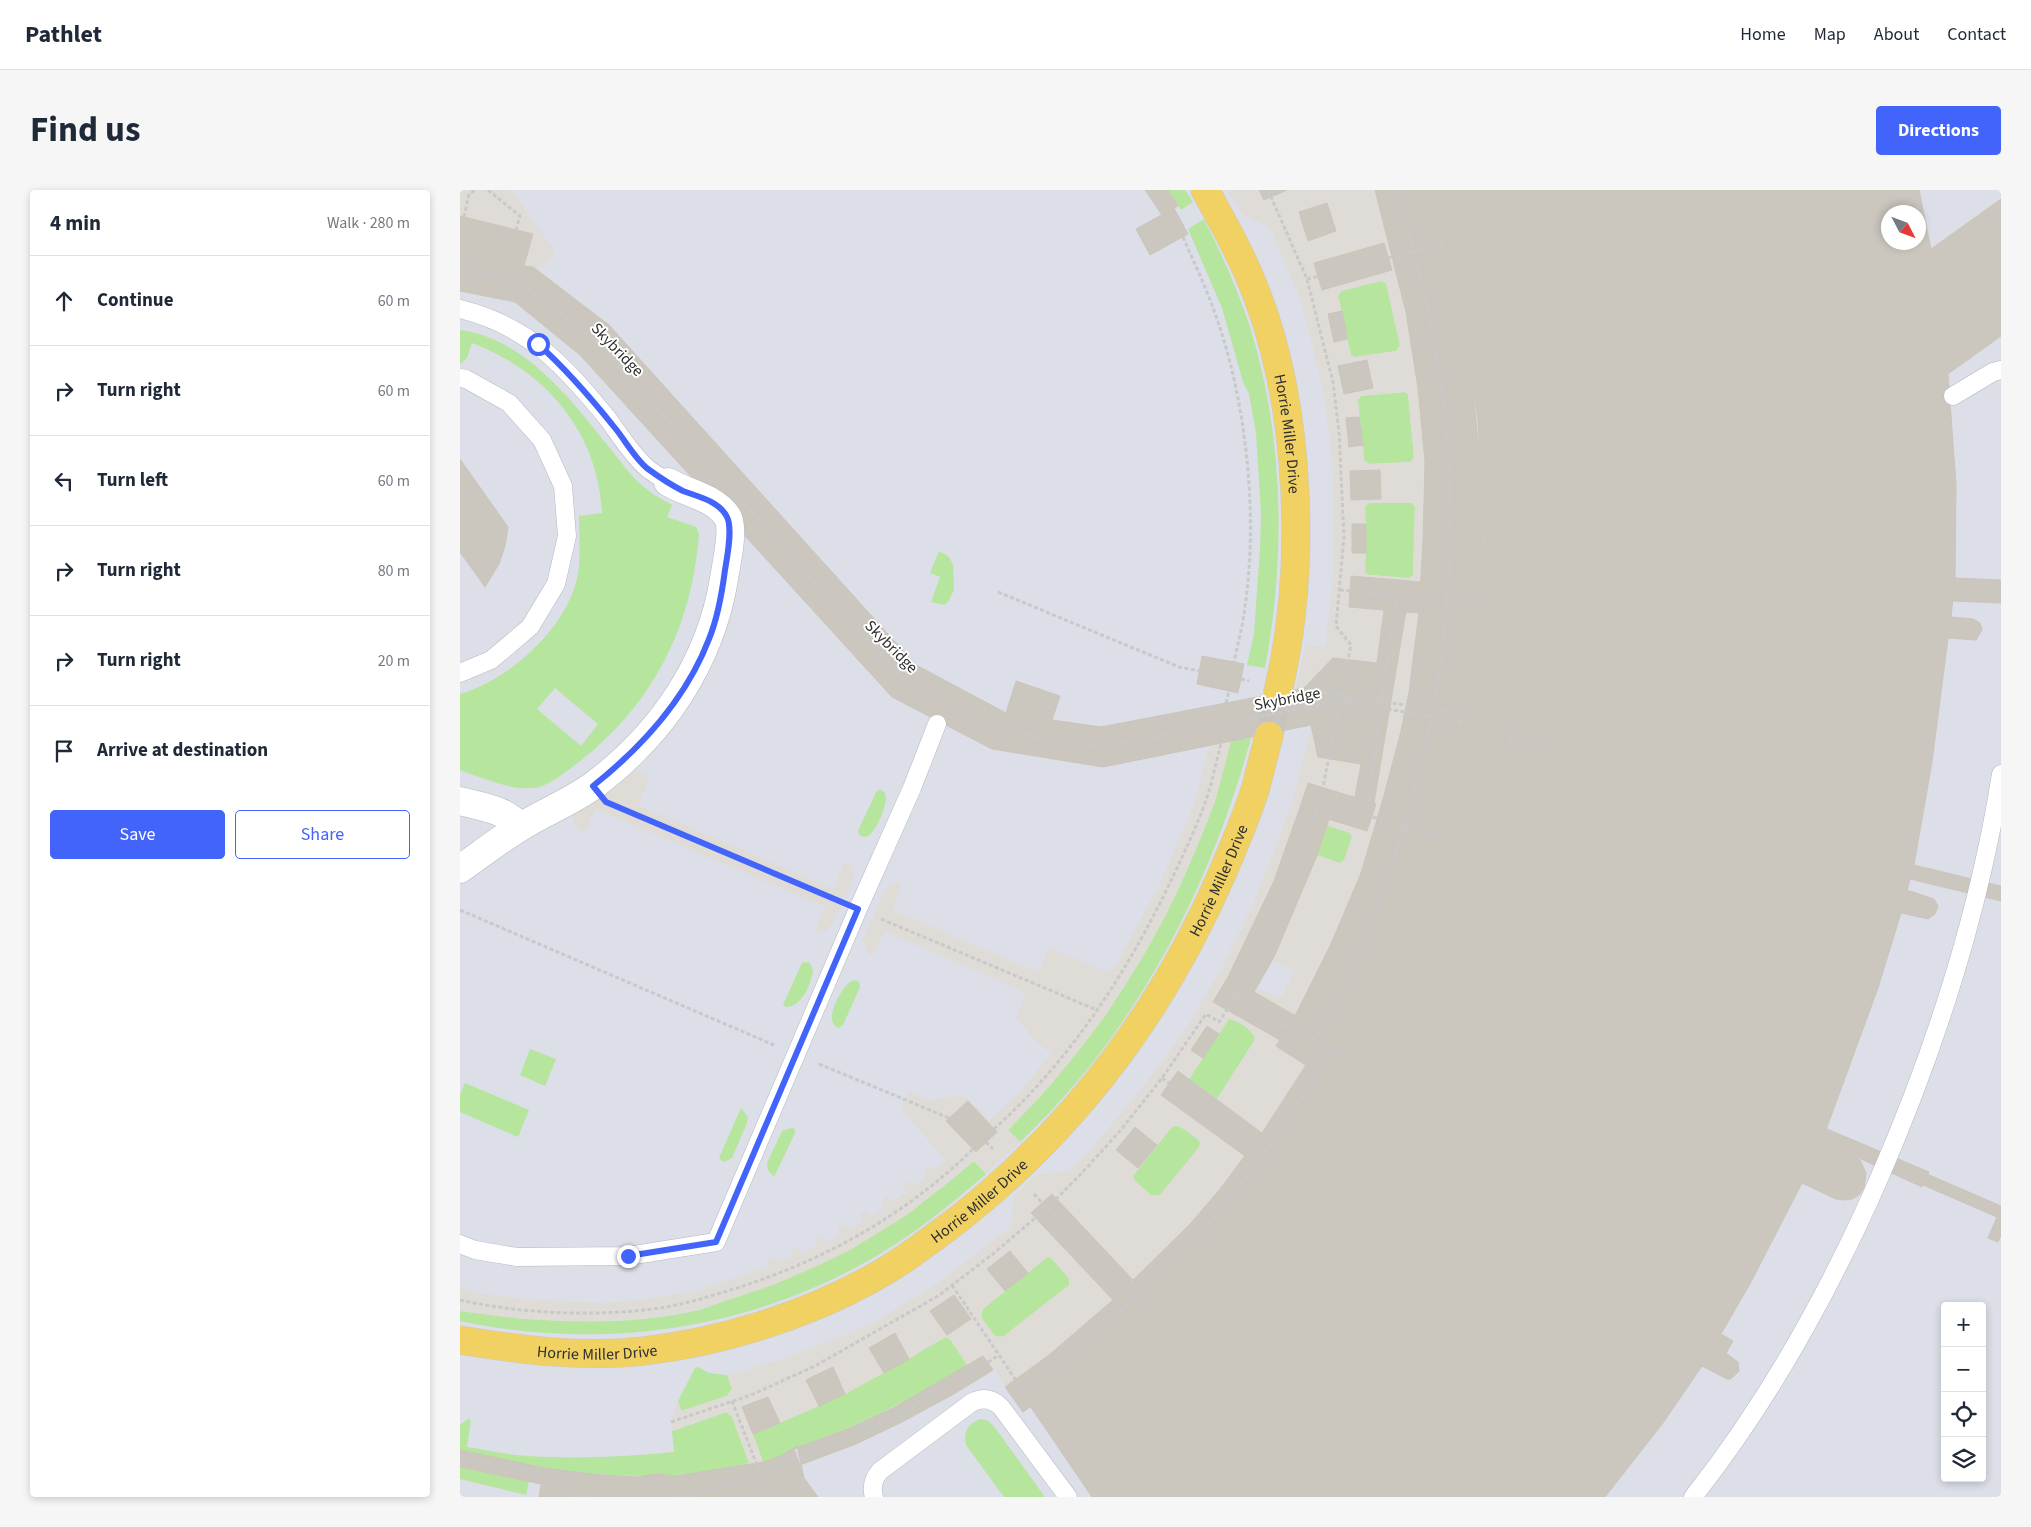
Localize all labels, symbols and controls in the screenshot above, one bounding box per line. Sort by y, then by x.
text: Pathlet [25,17,102,52]
text: Home [1740,22,1786,47]
text: Map [1814,22,1846,47]
text: About [1874,22,1919,47]
text: Contact [1947,22,2006,47]
text: Find us [30,105,140,155]
button: Directions [1876,106,2001,155]
north arrow [1881,205,1926,250]
text: 4 min [50,208,101,238]
text: Walk · 280 m [327,212,410,234]
icon: ahead [50,287,78,315]
text: Continue [97,287,174,314]
text: 60 m [378,290,410,312]
street label: Skybridge [586,318,648,381]
route start [527,333,550,356]
street label: Horrie Miller Drive [1268,372,1305,494]
icon: right [50,377,78,405]
text: Turn right [97,377,181,404]
text: 60 m [378,380,410,402]
icon: left [50,467,78,495]
text: Turn left [97,467,168,494]
text: 60 m [378,470,410,492]
icon: right [50,557,78,585]
text: Turn right [97,557,181,584]
text: 80 m [378,560,410,582]
street label: Skybridge [860,615,923,678]
icon: right [50,647,78,675]
text: Turn right [97,647,181,674]
text: 20 m [378,650,410,672]
street label: Skybridge [1252,682,1322,716]
icon: arrive [50,737,78,765]
text: Arrive at destination [97,737,268,764]
button: Save [50,810,225,859]
button: Share [235,810,410,859]
street label: Horrie Miller Drive [1184,821,1254,940]
street label: Horrie Miller Drive [926,1154,1033,1248]
route end [617,1245,640,1268]
map controls [1941,1302,1986,1482]
button: + [1941,1302,1986,1347]
street label: Horrie Miller Drive [536,1339,659,1366]
button: − [1941,1347,1986,1392]
button: locate [1941,1392,1986,1437]
button: layers [1941,1437,1986,1482]

